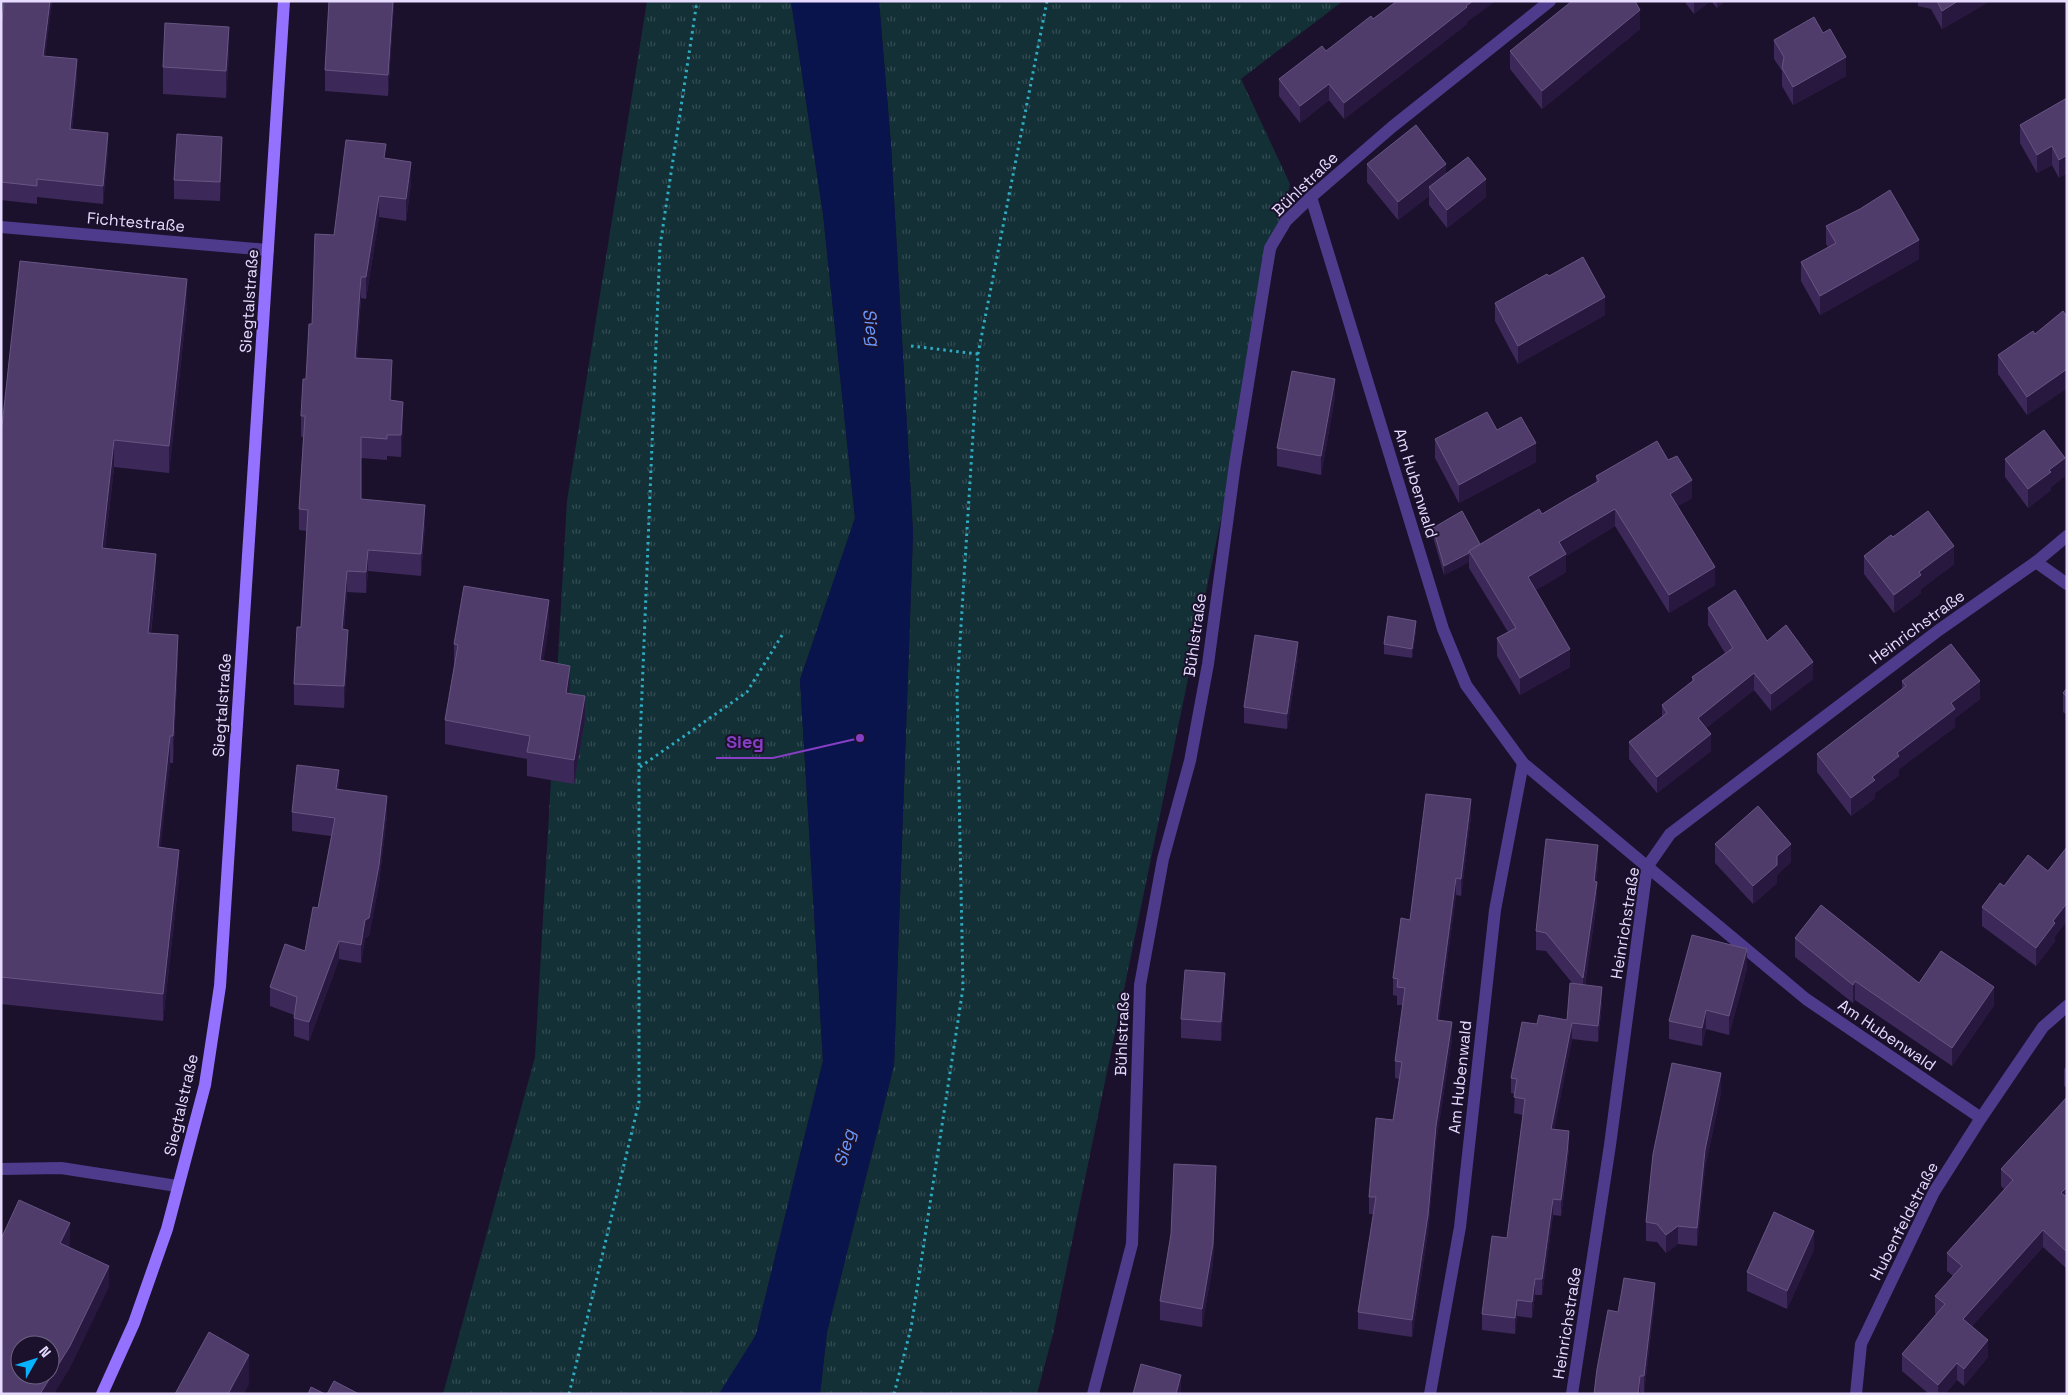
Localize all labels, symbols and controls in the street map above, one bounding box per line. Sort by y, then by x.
street label: Bühlstraße [1267,147,1343,221]
street label: Fichtestraße [86,207,186,237]
street label: Siegtalstraße [235,248,263,354]
water label: Sieg [858,307,887,349]
street label: Am Hubenwald [1389,425,1443,541]
street label: Heinrichstraße [1865,585,1969,669]
street label: Bühlstraße [1179,592,1211,678]
street label: Siegtalstraße [208,652,236,758]
callout: Sieg [716,725,773,758]
text: Sieg [726,730,764,753]
street label: Heinrichstraße [1606,865,1644,981]
street label: Bühlstraße [1110,992,1134,1076]
street label: Am Hubenwald [1834,994,1940,1076]
street label: Am Hubenwald [1444,1019,1476,1135]
street label: Siegtalstraße [159,1052,203,1158]
water label: Sieg [828,1125,860,1169]
street label: Hubenfeldstraße [1865,1158,1943,1284]
street label: Heinrichstraße [1548,1265,1586,1381]
north arrow [10,1335,60,1385]
text: N [35,1343,55,1361]

